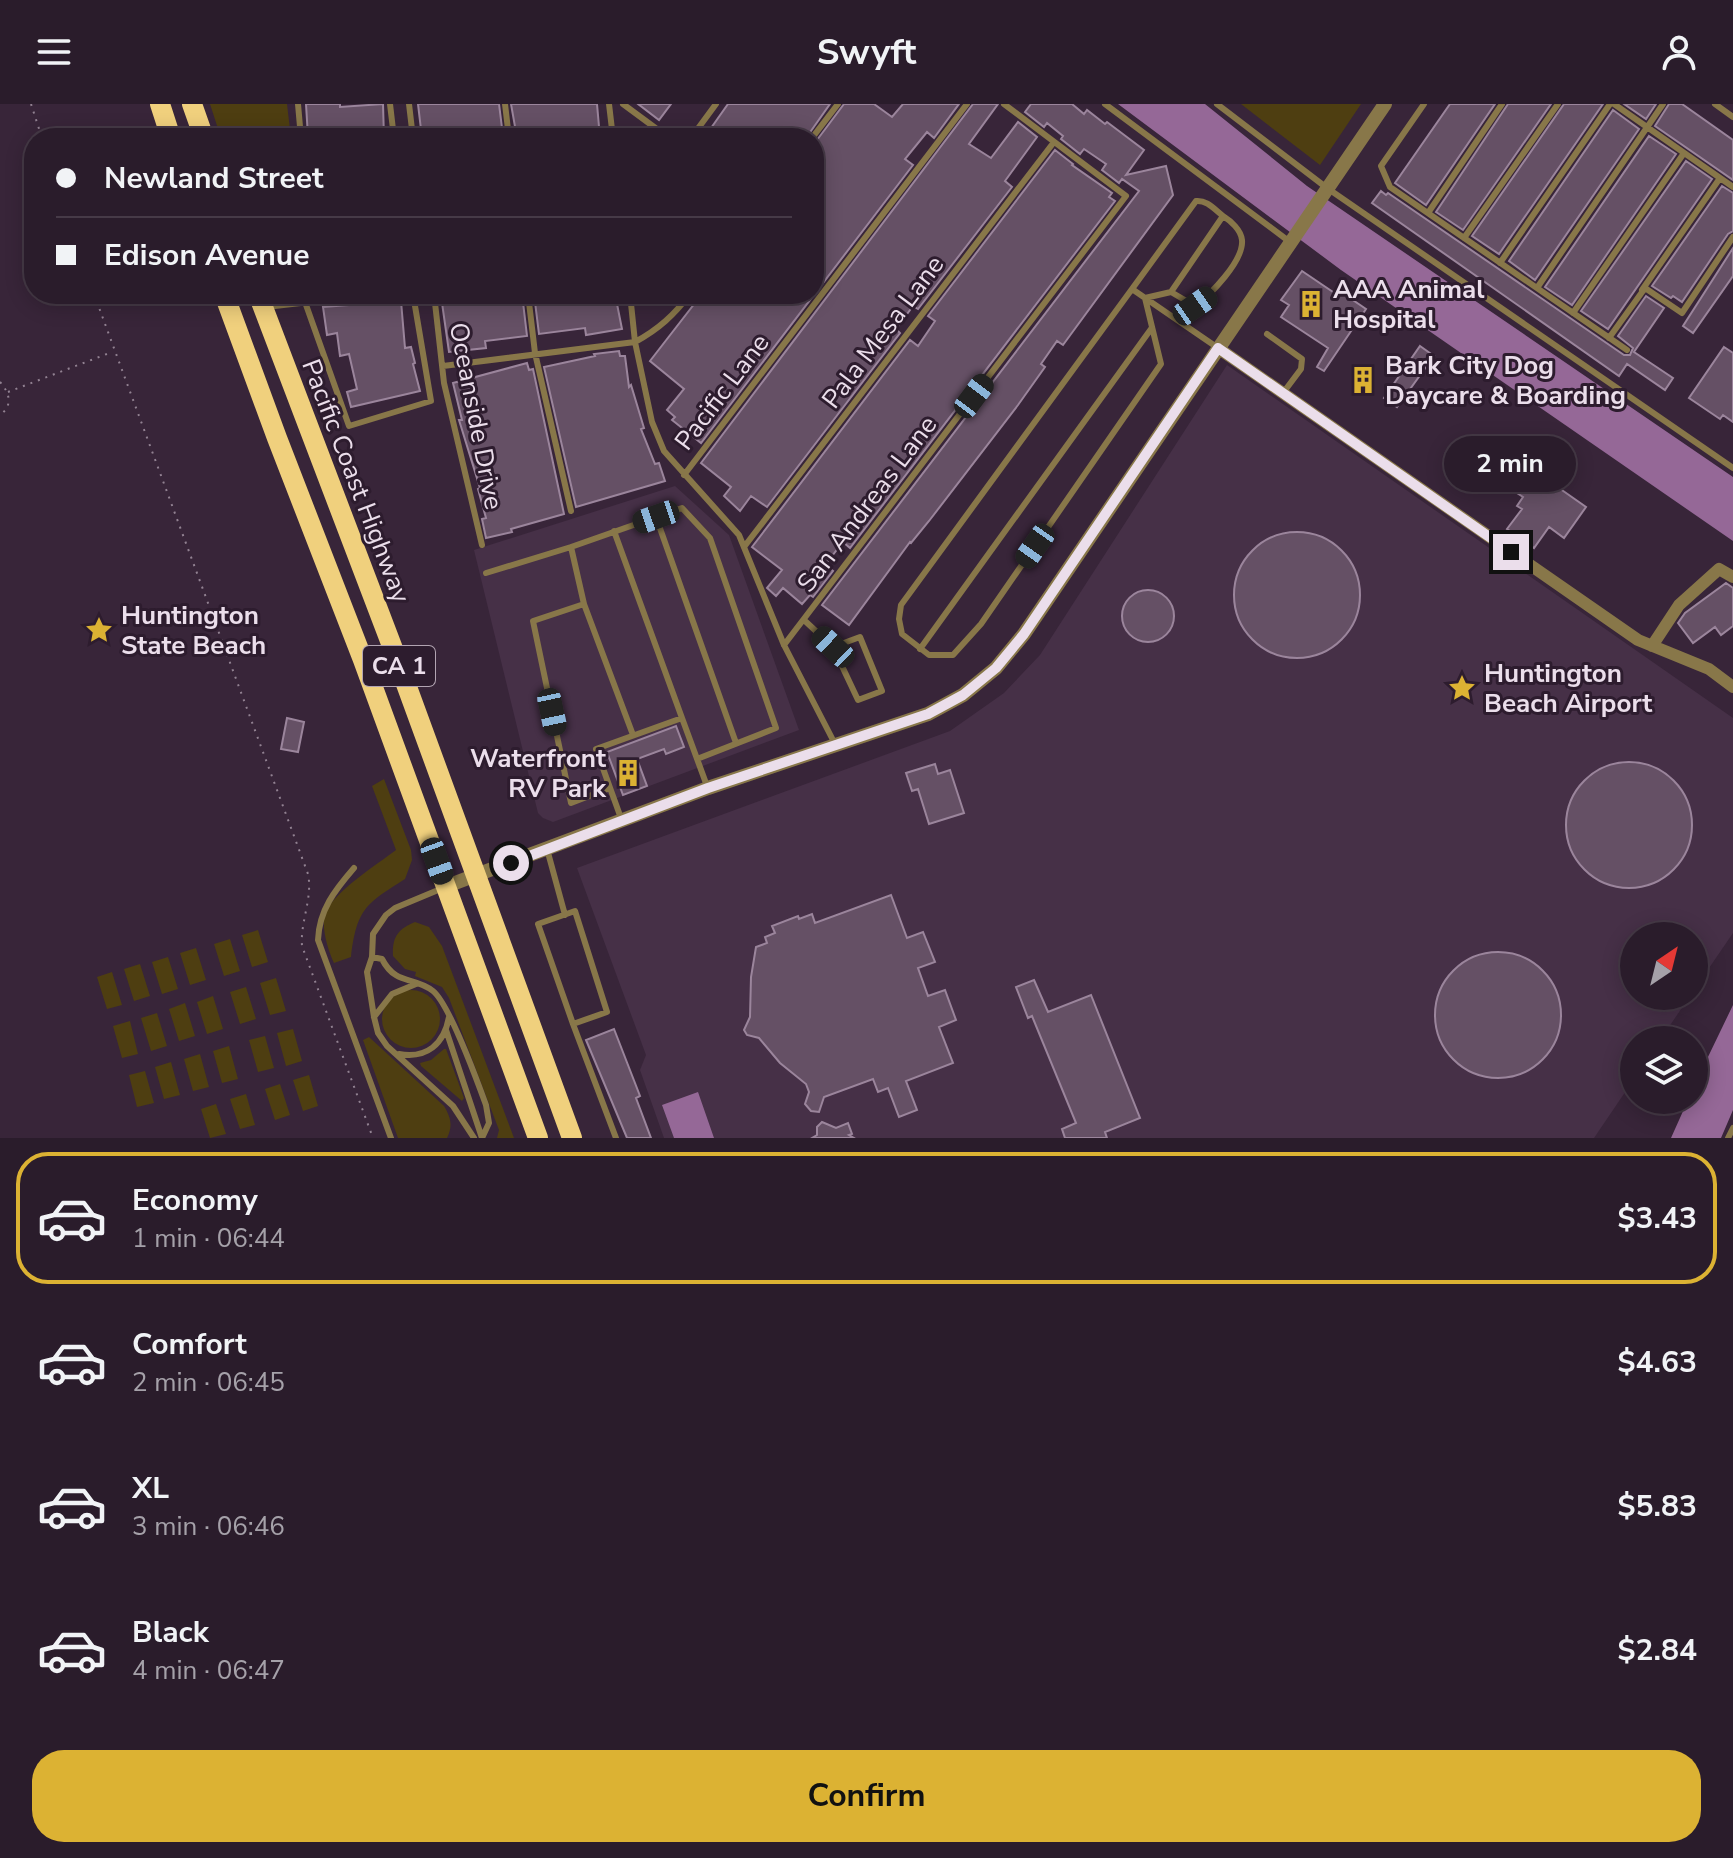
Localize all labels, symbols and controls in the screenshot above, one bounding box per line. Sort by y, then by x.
text: Swyft [817,28,916,77]
icon: menu [32,30,76,74]
icon: person [1657,30,1701,74]
text: Newland Street [104,158,323,199]
text: Edison Avenue [104,235,309,276]
street label: Pala Mesa Lane [814,248,952,416]
place label: AAA Animal Hospital [1333,272,1485,337]
car [1168,282,1222,330]
building icon: AAA Animal Hospital [1296,289,1326,319]
street label: Oceanside Drive [441,319,511,513]
street label: Pacific Lane [667,327,777,457]
place label: Bark City Dog Daycare & Boarding [1385,348,1626,413]
street label: Pacific Coast Highway [293,354,419,608]
building icon: Bark City Dog Daycare & Boarding [1348,365,1378,395]
car [950,370,998,422]
street label: San Andreas Lane [789,409,945,599]
callout: 2 min [1445,436,1577,492]
text: 2 min [1476,446,1544,481]
car [629,498,683,536]
car [1011,519,1059,573]
route end [1493,534,1529,570]
place label: Huntington State Beach [121,598,266,663]
place icon: Huntington State Beach [84,615,114,645]
car [807,622,859,672]
road number: CA 1 [363,646,435,686]
place label: Huntington Beach Airport [1484,656,1653,721]
place icon: Huntington Beach Airport [1447,673,1477,703]
car [535,686,569,738]
place label: Waterfront RV Park [470,741,607,806]
building icon: Waterfront RV Park [613,758,643,788]
car [418,834,456,888]
route start [493,845,529,881]
north arrow [1620,922,1708,1010]
map controls [1620,922,1708,1114]
button: layers [1620,1026,1708,1114]
text: Economy [132,1180,258,1221]
icon: car [36,1182,108,1254]
text: $3.43 [1618,1198,1697,1239]
text: 1 min · 06:44 [132,1221,285,1256]
text: Comfort [132,1324,247,1365]
icon: car [36,1326,108,1398]
text: $4.63 [1618,1342,1697,1383]
text: 2 min · 06:45 [132,1365,285,1400]
text: XL [132,1468,169,1509]
icon: car [36,1470,108,1542]
text: $5.83 [1618,1486,1697,1527]
text: 3 min · 06:46 [132,1509,285,1544]
text: Black [132,1612,209,1653]
icon: car [36,1614,108,1686]
text: $2.84 [1618,1630,1697,1671]
text: 4 min · 06:47 [132,1653,285,1688]
button: Confirm [32,1750,1701,1842]

